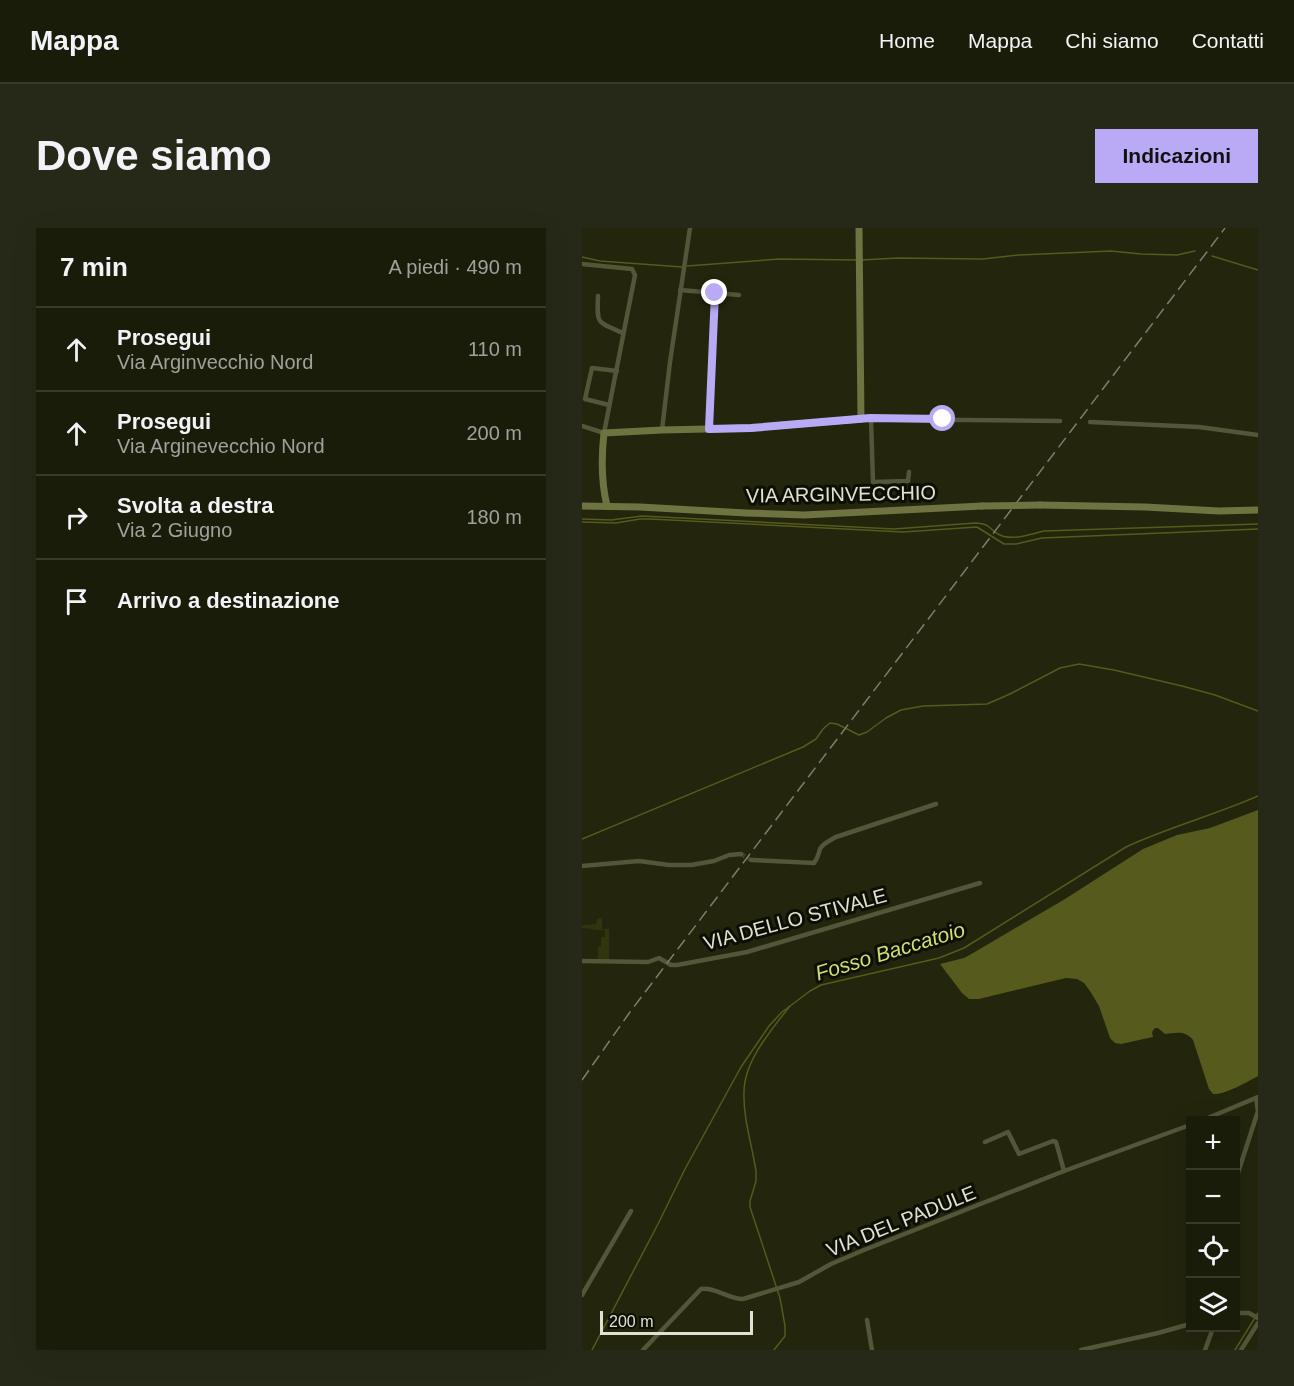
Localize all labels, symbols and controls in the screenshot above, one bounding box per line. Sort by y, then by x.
text: Mappa [30,25,119,56]
text: Home [879,29,935,52]
text: Mappa [968,29,1032,52]
text: Chi siamo [1065,29,1159,52]
text: Contatti [1192,29,1264,52]
button: Indicazioni [1095,129,1258,183]
text: Dove siamo [36,132,272,179]
text: 7 min [60,252,128,282]
text: A piedi · 490 m [389,256,522,278]
route end [701,279,727,305]
text: Prosegui [117,325,211,350]
icon: ahead [60,333,93,366]
text: 110 m [468,338,522,360]
text: Via Arginvecchio Nord [117,351,313,373]
route start [929,405,955,431]
text: Prosegui [117,409,211,434]
icon: ahead [60,417,93,450]
text: 200 m [466,422,522,444]
text: Via Arginevecchio Nord [117,435,325,457]
street label: VIA ARGINVECCHIO [746,481,936,507]
text: Svolta a destra [117,493,274,518]
icon: right [60,501,93,534]
text: 180 m [466,506,522,528]
text: Via 2 Giugno [117,519,232,541]
icon: arrive [60,585,93,618]
text: Arrivo a destinazione [117,588,340,613]
street label: VIA DELLO STIVALE [701,884,889,954]
water label: Fosso Baccatoio [812,917,968,985]
map controls [1186,1116,1240,1332]
button: + [1186,1116,1240,1170]
button: − [1186,1170,1240,1224]
street label: VIA DEL PADULE [823,1181,979,1261]
button: locate [1186,1224,1240,1278]
button: layers [1186,1278,1240,1332]
scale bar [600,1308,753,1336]
text: 200 m [609,1313,653,1330]

